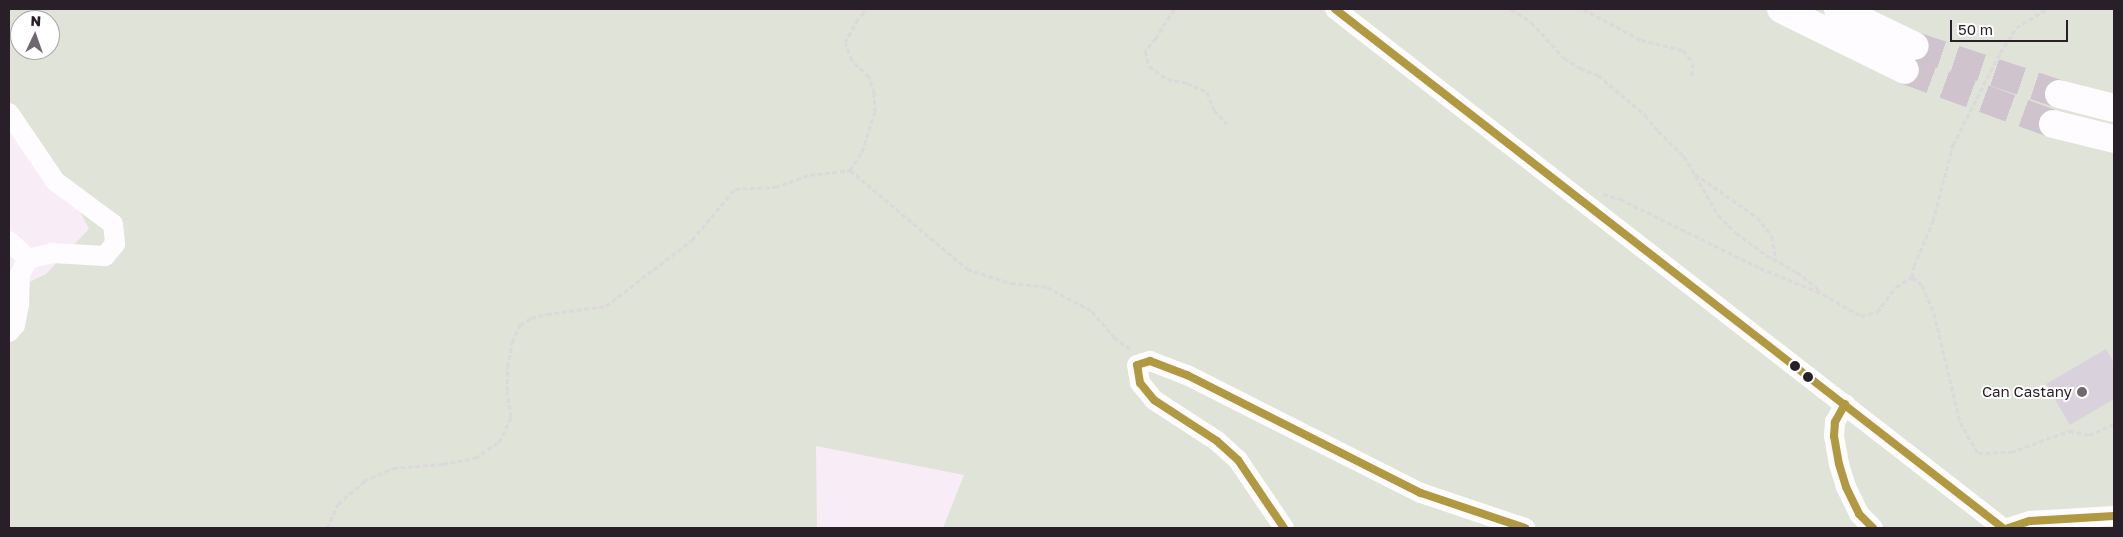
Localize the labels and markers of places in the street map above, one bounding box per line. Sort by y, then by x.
unlabelled marker [1790,361,1800,371]
unlabelled marker [1803,372,1813,382]
place label: Can Castany [1982,383,2072,401]
marker: Can Castany [2076,386,2088,398]

